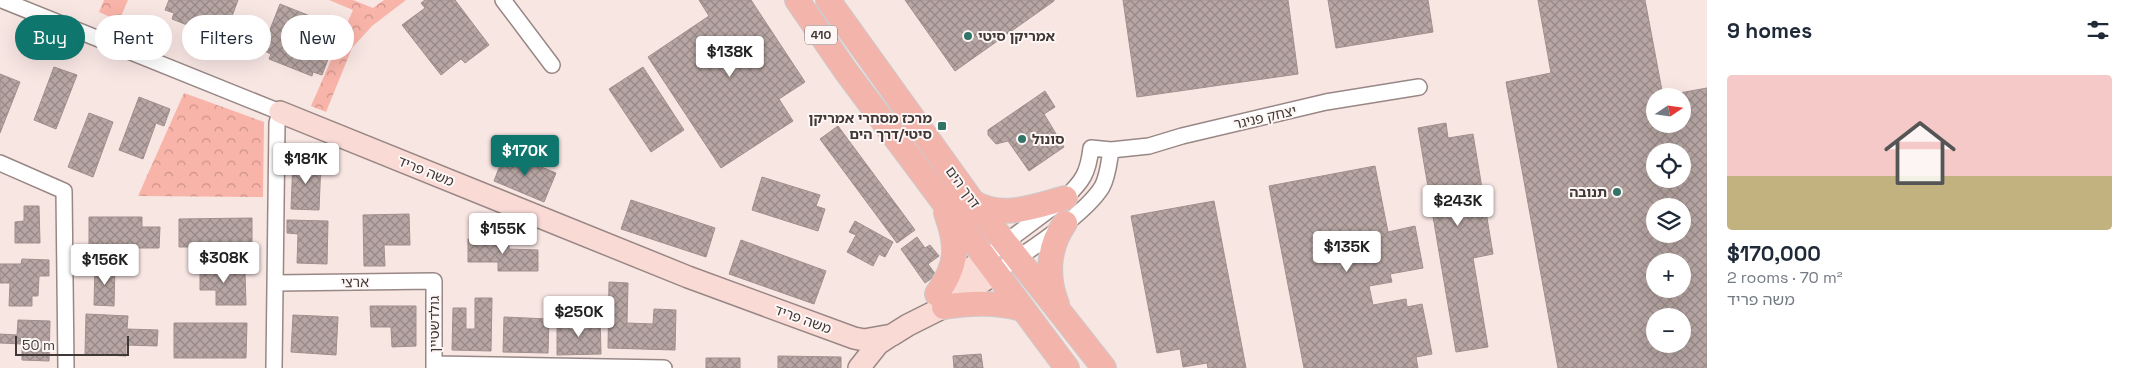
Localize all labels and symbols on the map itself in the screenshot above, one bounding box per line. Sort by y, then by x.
road number: 410 [805,26,837,44]
place label: אמריקן סיטי [978,27,1056,45]
marker: אמריקן סיטי [962,30,974,42]
pin: $138K [695,36,765,78]
north arrow [1646,88,1691,132]
street label: יצחק פניגר [1232,101,1298,133]
place label: מרכז מסחרי אמריקן סיטי/דרך הים [808,109,932,143]
marker: מרכז מסחרי אמריקן סיטי/דרך הים [936,120,948,132]
place label: סונול [1032,130,1064,148]
marker: סונול [1016,133,1028,145]
pin: $170K [490,134,560,177]
pin: $181K [271,142,341,185]
street label: משה פריד [395,152,457,190]
street label: דרך הים [942,163,984,212]
place label: תנובה [1569,183,1607,201]
pin: $243K [1423,184,1493,227]
marker: תנובה [1611,186,1623,198]
pin: $155K [468,212,538,255]
pin: $135K [1312,230,1382,273]
pin: $308K [189,242,259,284]
pin: $156K [70,244,140,286]
street label: ארצי [341,273,369,291]
street label: גולדשטיין [425,296,443,352]
pin: $250K [544,296,614,338]
street label: משה פריד [772,300,834,338]
scale bar [15,333,129,356]

